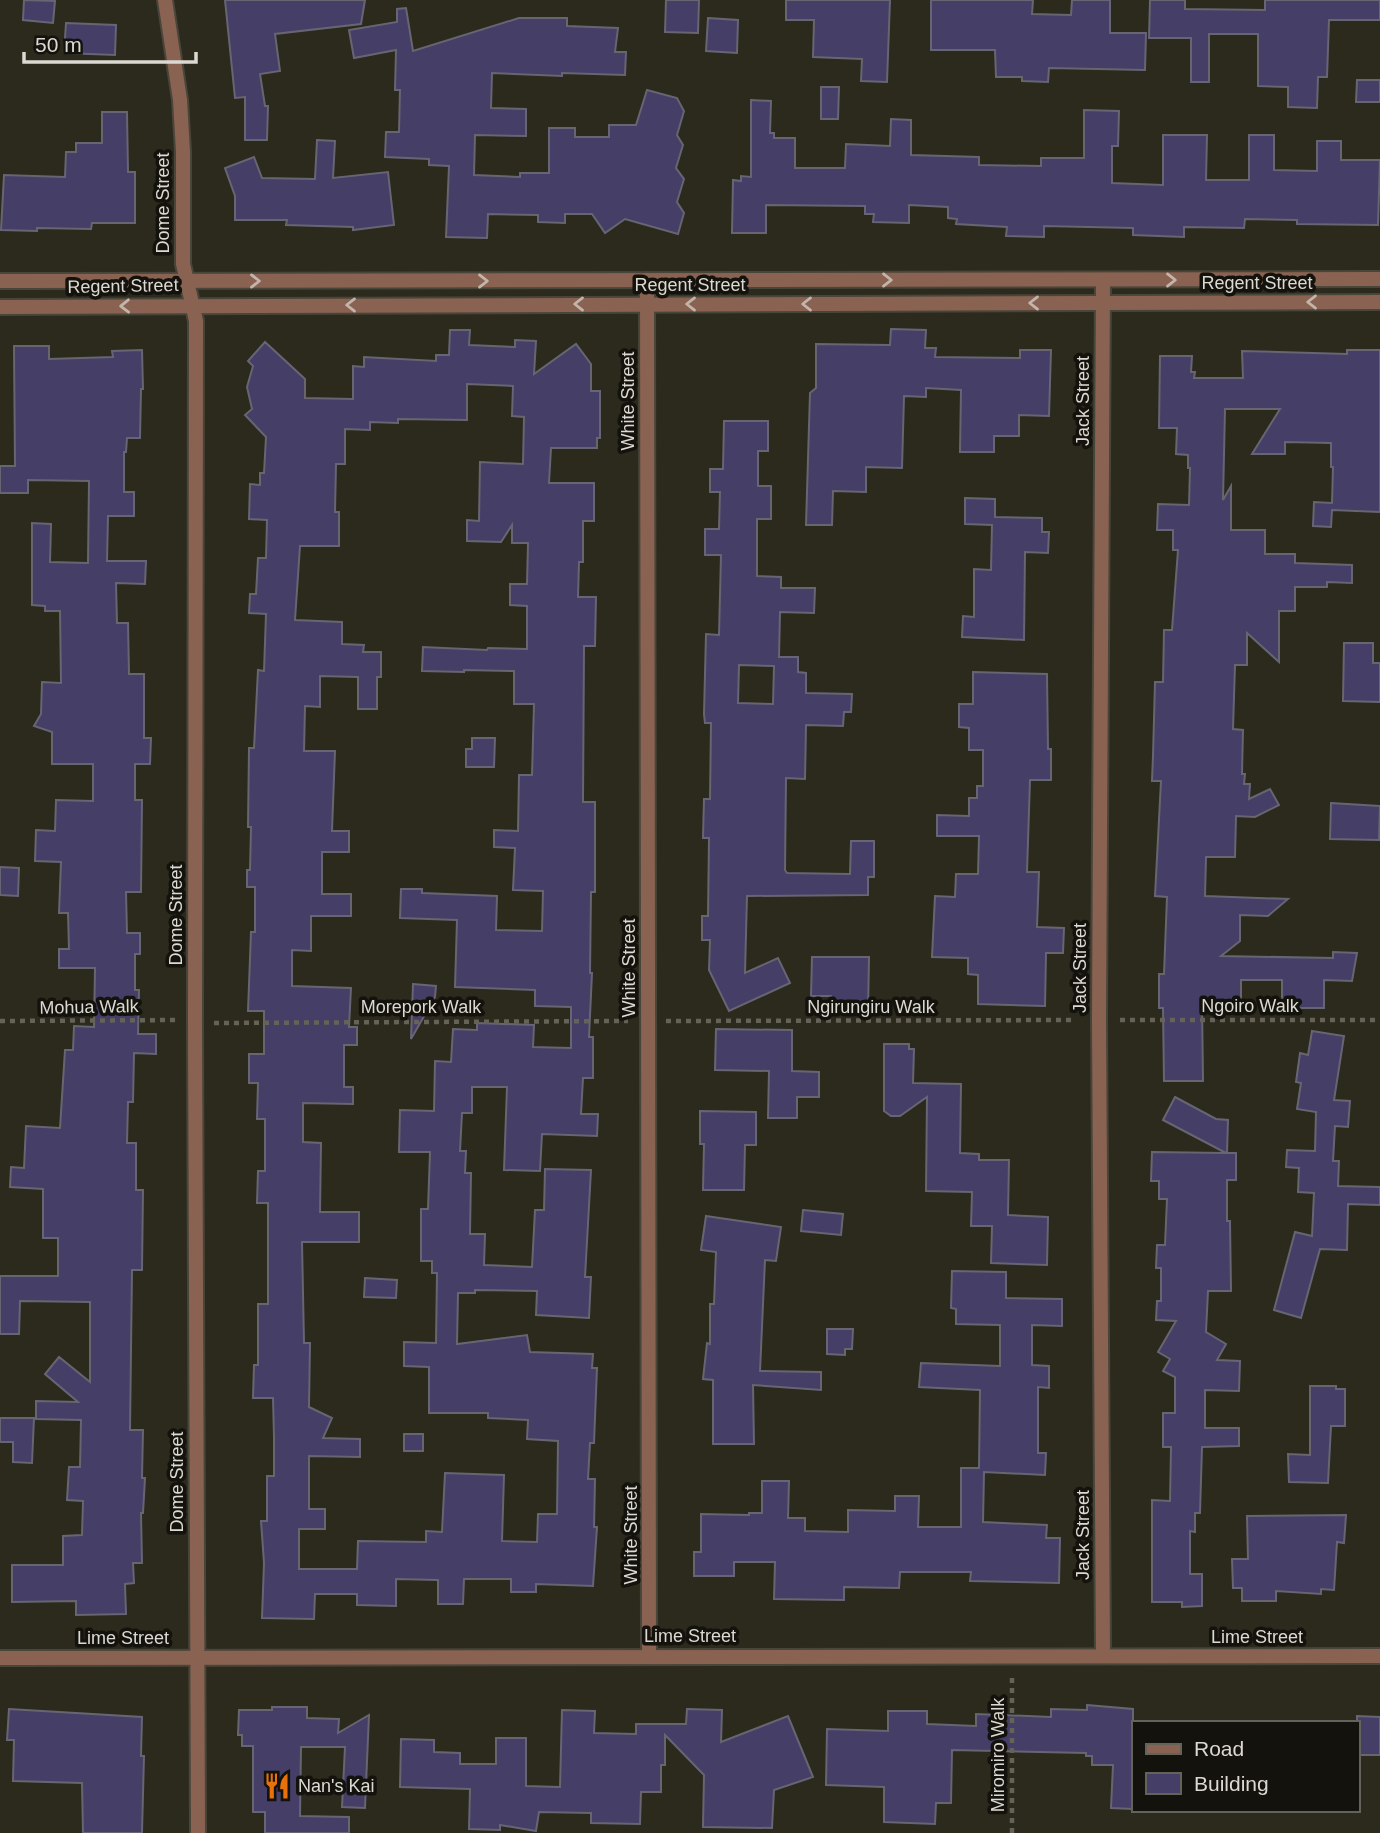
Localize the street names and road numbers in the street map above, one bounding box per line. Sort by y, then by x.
street label: Dome Street [153,152,173,254]
street label: Regent Street [1201,273,1313,293]
street label: Regent Street [67,275,179,297]
street label: Regent Street [634,275,746,295]
street label: White Street [618,351,638,451]
street label: Jack Street [1073,356,1093,446]
street label: Dome Street [166,864,186,966]
street label: White Street [619,918,639,1018]
street label: Jack Street [1070,923,1090,1013]
street label: Mohua Walk [39,996,140,1018]
street label: Ngoiro Walk [1201,996,1300,1016]
street label: Morepork Walk [361,997,482,1017]
street label: Ngirungiru Walk [807,997,936,1017]
street label: Dome Street [167,1431,187,1533]
street label: White Street [621,1485,641,1585]
street label: Jack Street [1073,1490,1093,1580]
street label: Lime Street [644,1626,736,1646]
street label: Lime Street [1211,1627,1303,1647]
street label: Lime Street [77,1628,169,1648]
street label: Miromiro Walk [988,1697,1008,1812]

